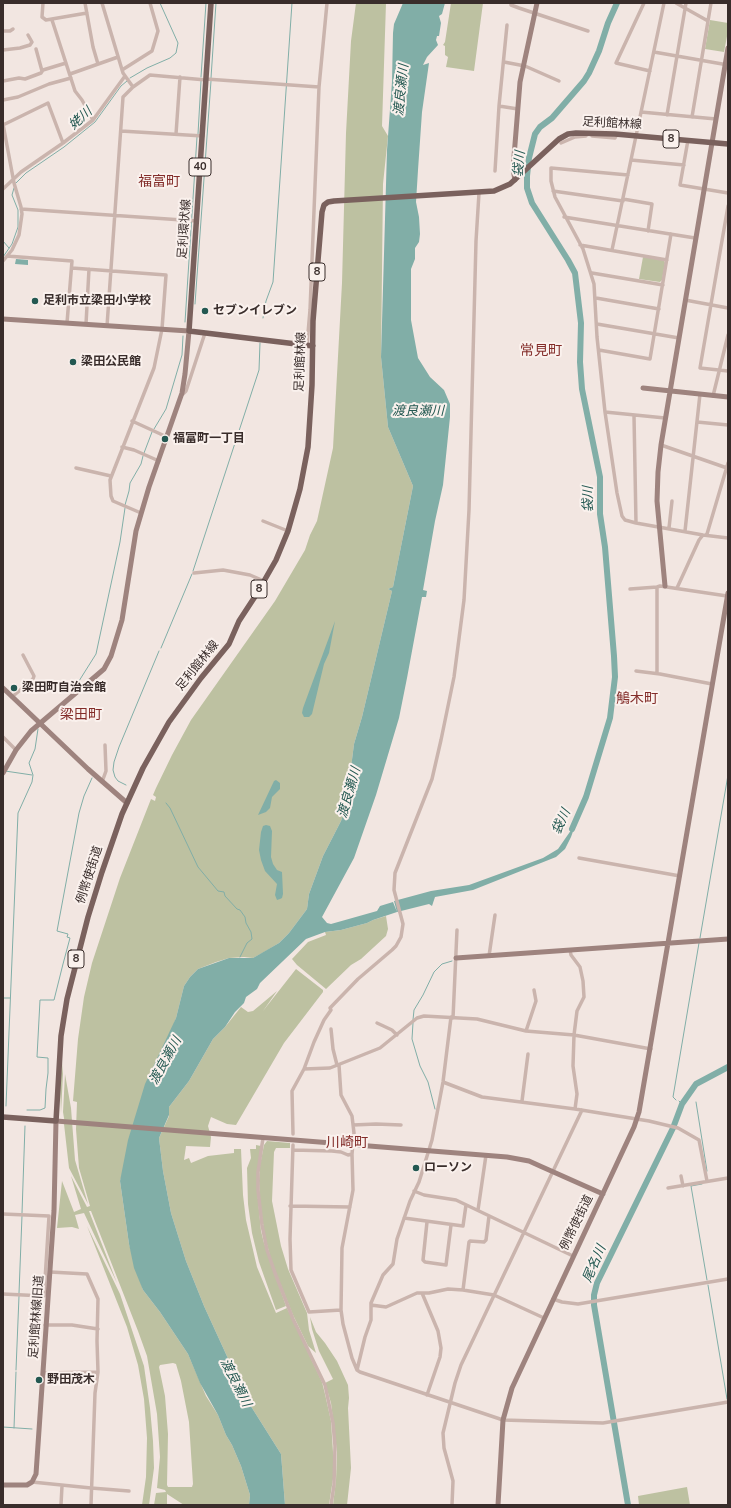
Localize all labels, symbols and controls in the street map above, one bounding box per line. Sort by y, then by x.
water label: 渡良瀬川 [392,63,412,117]
water label: 姥川 [66,105,96,133]
street label: 足利館林線 [582,115,642,133]
road number: 8 [663,130,679,148]
water label: 袋川 [511,150,529,178]
road number: 40 [189,158,211,176]
district label: 福富町 [138,175,180,191]
street label: 足利環状線 [176,199,194,259]
road number: 8 [309,263,325,281]
place label: 足利市立梁田小学校 [43,294,151,308]
marker: 足利市立梁田小学校 [30,296,40,306]
place label: セブンイレブン [213,304,297,318]
marker: セブンイレブン [200,306,210,316]
street label: 足利館林線 [293,332,309,392]
district label: 常見町 [520,344,562,360]
place label: 梁田公民館 [81,355,141,369]
marker: 梁田公民館 [68,357,78,367]
water label: 渡良瀬川 [392,404,444,420]
place label: 福富町一丁目 [173,432,245,446]
marker: 福富町一丁目 [160,434,170,444]
water label: 袋川 [581,486,597,512]
road number: 8 [251,580,267,598]
street label: 足利館林線 [174,638,222,694]
place label: 梁田町自治会館 [22,681,106,695]
marker: 梁田町自治会館 [9,683,19,693]
district label: 鵤木町 [616,692,658,708]
district label: 梁田町 [60,708,102,724]
water label: 渡良瀬川 [335,766,365,820]
water label: 袋川 [549,807,575,837]
street label: 例幣使街道 [74,844,106,906]
road number: 8 [68,950,84,968]
water label: 渡良瀬川 [147,1034,185,1088]
district label: 川崎町 [326,1136,368,1152]
place label: ローソン [424,1161,472,1175]
marker: ローソン [411,1163,421,1173]
street label: 例幣使街道 [557,1193,597,1253]
water label: 尾名川 [580,1243,610,1285]
street label: 足利館林線旧道 [27,1275,47,1359]
water label: 渡良瀬川 [216,1356,254,1410]
place label: 野田茂木 [47,1373,95,1387]
marker: 野田茂木 [34,1375,44,1385]

